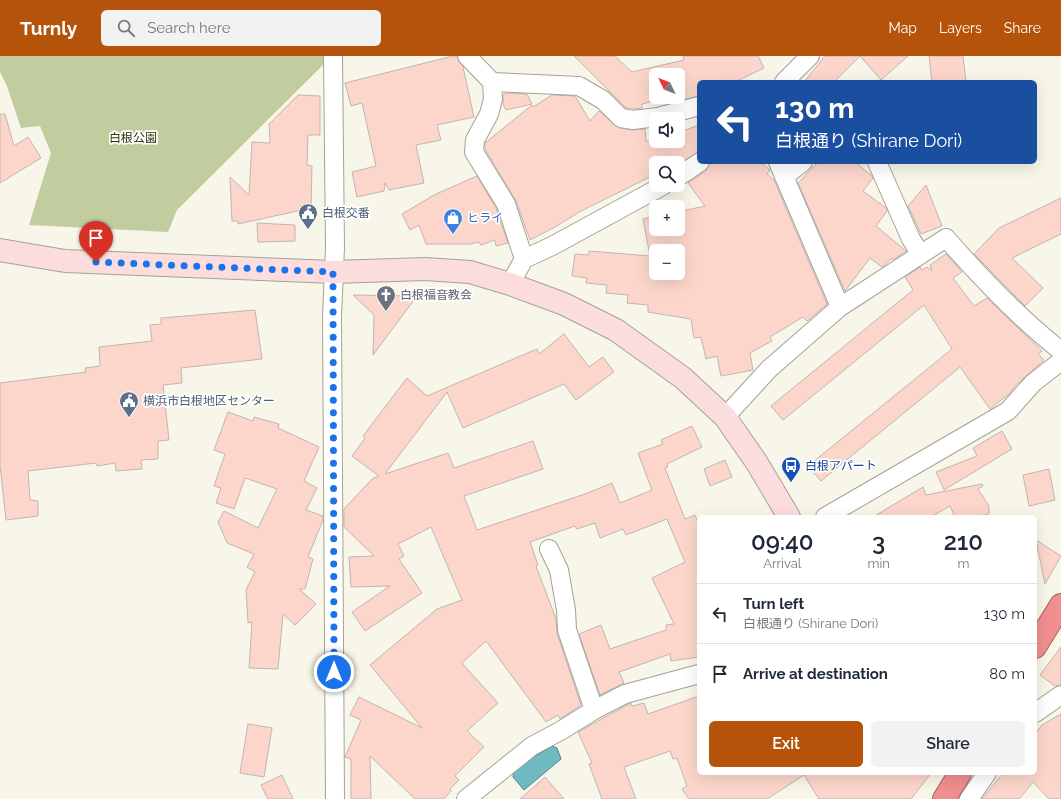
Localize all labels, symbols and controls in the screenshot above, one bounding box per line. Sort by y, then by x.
search box [101,10,381,46]
text: Turnly [20,17,77,39]
icon: search [115,17,137,39]
text: Search here [147,19,231,37]
text: Map [889,20,917,36]
text: Layers [939,20,982,36]
text: Share [1004,20,1041,36]
north arrow [649,68,685,104]
map controls [649,68,685,280]
text: 130 m [775,92,854,125]
icon: left [709,96,761,148]
button: sound [649,112,685,148]
text: 白根通り (Shirane Dori) [775,130,962,151]
park label: 白根公園 [109,131,157,145]
button: search [649,156,685,192]
button: + [649,200,685,236]
public building icon: 白根交番 [297,202,319,230]
place label: 白根交番 [322,206,370,220]
shop icon: ヒライ [442,207,464,235]
place label: ヒライ [467,211,503,225]
pin [79,221,113,262]
icon: arrive [85,227,107,249]
button: − [649,244,685,280]
church icon: 白根福音教会 [375,284,397,312]
place label: 白根福音教会 [400,288,472,302]
public building icon: 横浜市白根地区センター [118,390,140,418]
place label: 横浜市白根地区センター [143,394,275,408]
bus stop icon: 白根アパート [780,455,802,483]
place label: 白根アパート [805,459,877,473]
text: 09:40 [751,527,813,556]
text: 3 [872,527,885,556]
text: 210 [944,527,983,556]
text: Arrival [763,556,801,571]
text: min [867,556,890,571]
text: m [957,556,969,571]
text: Turn left [743,595,804,613]
icon: left [709,603,731,625]
text: 130 m [984,605,1025,623]
text: 白根通り (Shirane Dori) [743,616,878,631]
position arrow [313,651,355,693]
icon: arrive [709,663,731,685]
text: Arrive at destination [743,665,888,683]
text: 80 m [989,665,1025,683]
button: Exit [709,721,863,767]
button: Share [871,721,1025,767]

